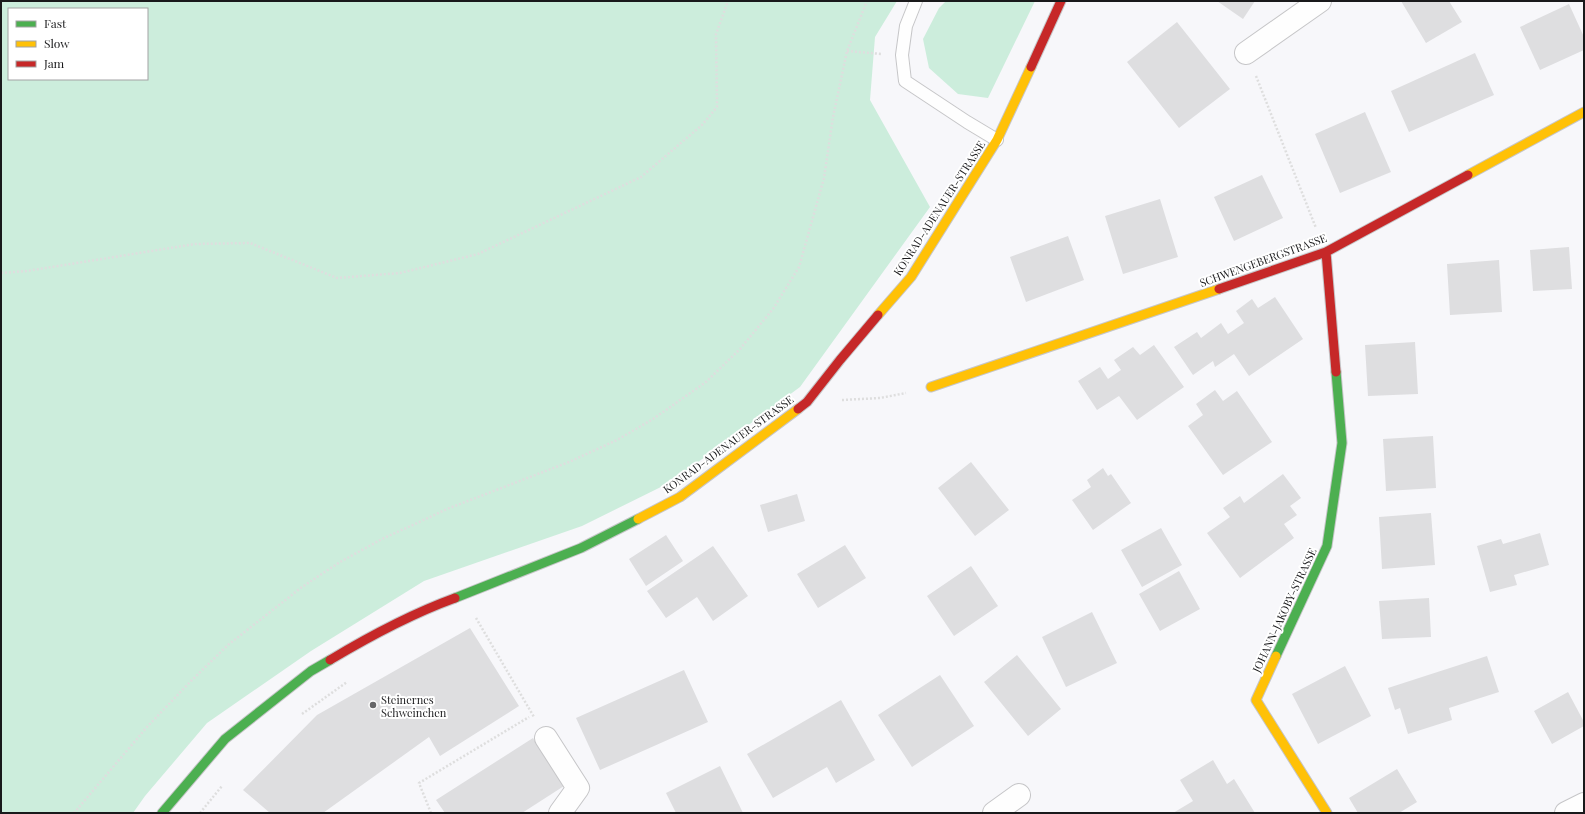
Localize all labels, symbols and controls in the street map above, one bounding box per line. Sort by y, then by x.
legend [8,8,148,80]
text: Fast [44,15,67,31]
text: Slow [44,35,70,51]
text: Jam [43,55,65,71]
street label: KONRAD-ADENAUER-STRASSE [890,137,988,278]
street label: SCHWENGEBERGSTRASSE [1197,230,1329,290]
street label: KONRAD-ADENAUER-STRASSE [660,391,797,496]
street label: JOHANN-JAKOBY-STRASSE [1248,545,1320,676]
place label: Steinernes Schweinchen [381,692,447,720]
marker: Steinernes Schweinchen [368,700,378,710]

